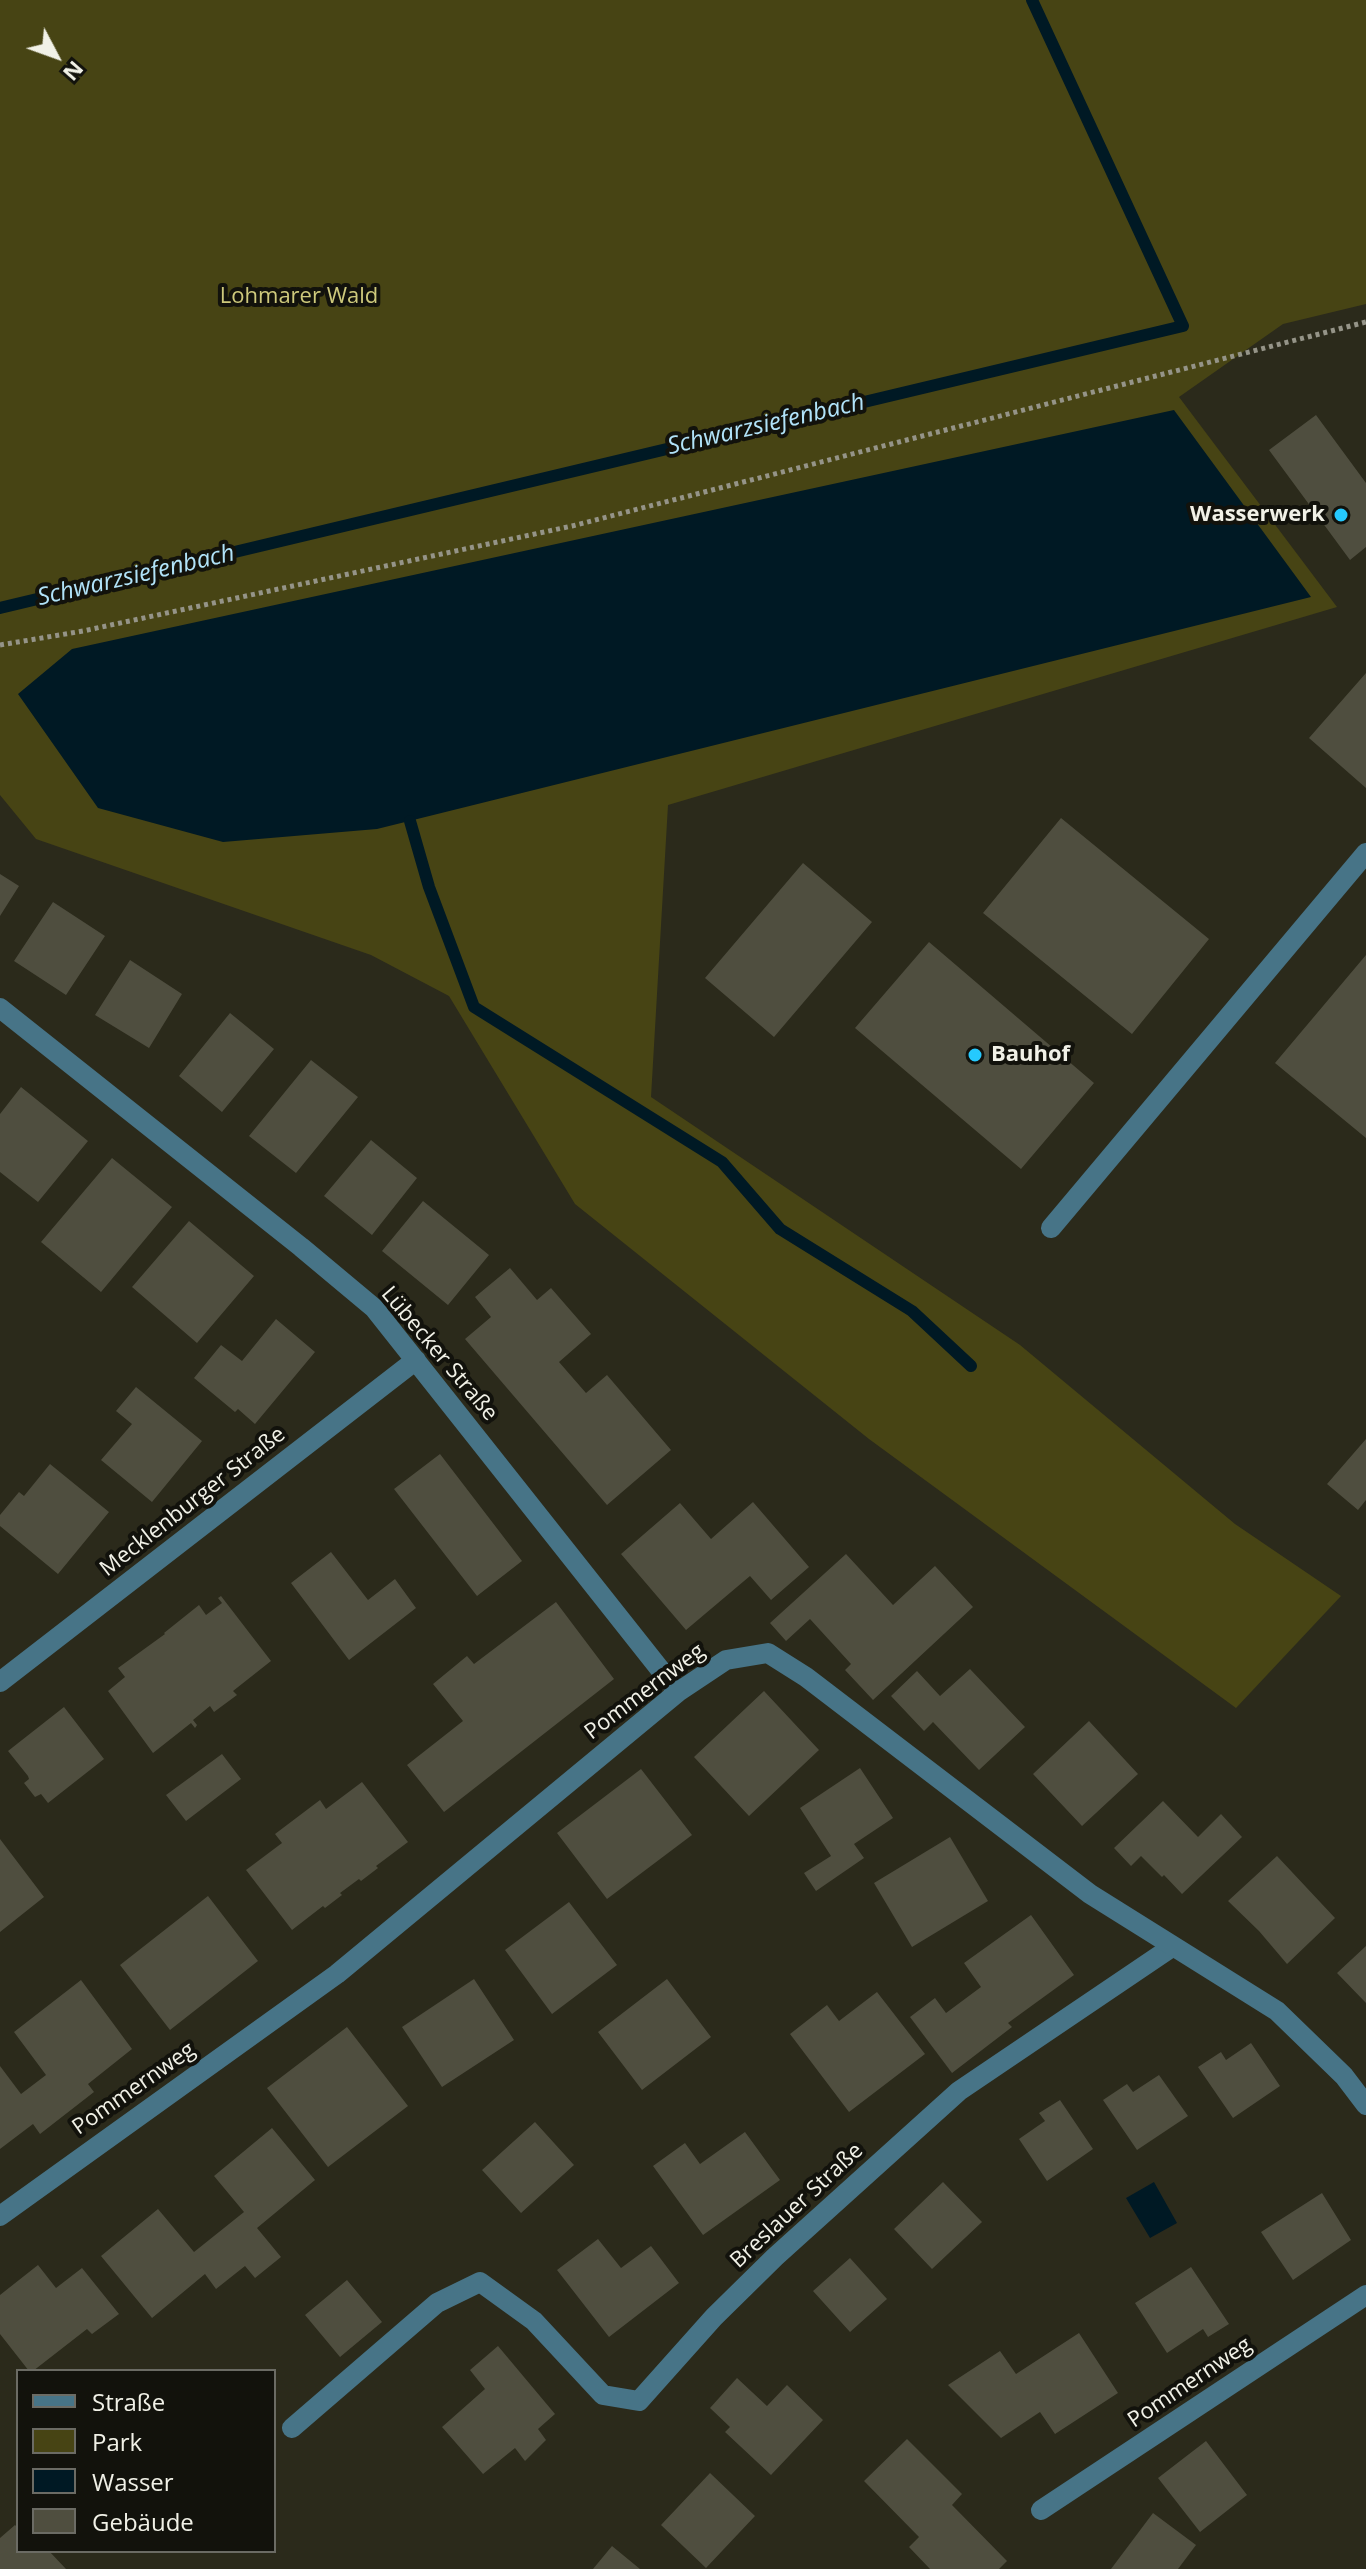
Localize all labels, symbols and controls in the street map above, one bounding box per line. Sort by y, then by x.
north arrow [16,16,96,96]
text: N [57,55,91,88]
park label: Lohmarer Wald [220,284,378,310]
water label: Schwarzsiefenbach [665,388,867,462]
place label: Wasserwerk [1190,502,1325,528]
marker: Wasserwerk [1332,506,1350,524]
water label: Schwarzsiefenbach [35,539,237,613]
place label: Bauhof [991,1042,1070,1068]
marker: Bauhof [966,1046,984,1064]
street label: Lübecker Straße [375,1282,503,1426]
street label: Mecklenburger Straße [95,1421,291,1583]
street label: Pommernweg [580,1638,710,1746]
street label: Pommernweg [68,2037,200,2141]
street label: Breslauer Straße [725,2138,869,2274]
street label: Pommernweg [1123,2332,1257,2434]
legend [16,2369,276,2553]
text: Straße [92,2385,165,2418]
text: Park [92,2425,142,2458]
text: Wasser [92,2465,174,2498]
text: Gebäude [92,2505,194,2538]

